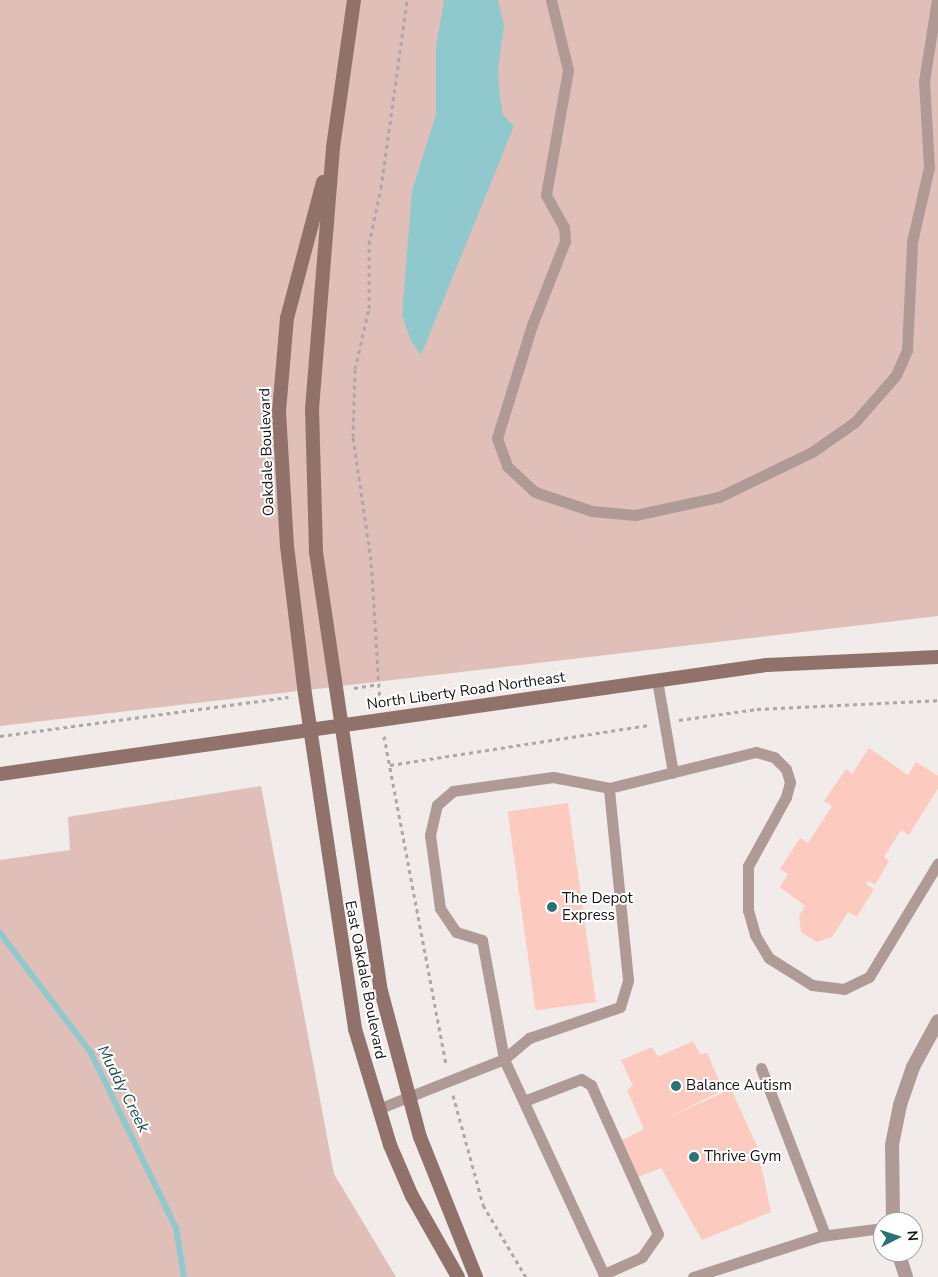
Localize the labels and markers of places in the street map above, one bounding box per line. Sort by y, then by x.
place label: The Depot Express [562,889,633,924]
marker: The Depot Express [546,901,558,913]
place label: Balance Autism [686,1077,792,1095]
marker: Balance Autism [670,1080,682,1092]
place label: Thrive Gym [704,1148,781,1166]
marker: Thrive Gym [688,1151,700,1163]

